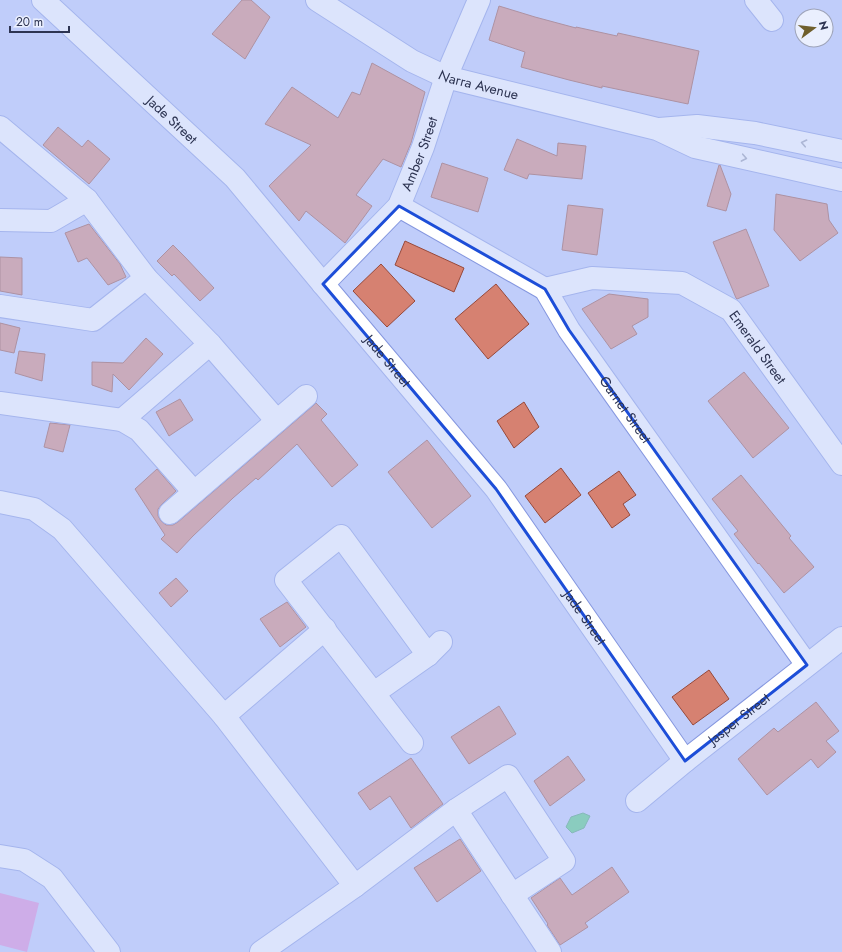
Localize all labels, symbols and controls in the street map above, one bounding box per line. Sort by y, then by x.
scale bar [10,8,69,34]
north arrow [794,8,834,48]
text: 20 m [16,13,43,31]
text: N [815,19,833,32]
street label: Narra Avenue [435,65,521,105]
street label: Jade Street [141,90,202,149]
street label: Amber Street [396,114,442,194]
one-way arrow [801,140,807,148]
one-way arrow [741,153,748,162]
street label: Emerald Street [724,306,791,388]
street label: Jade Street [359,329,416,392]
street label: Garnet Street [595,372,657,448]
street label: Jade Street [558,584,612,649]
street label: Jasper Street [702,688,775,750]

